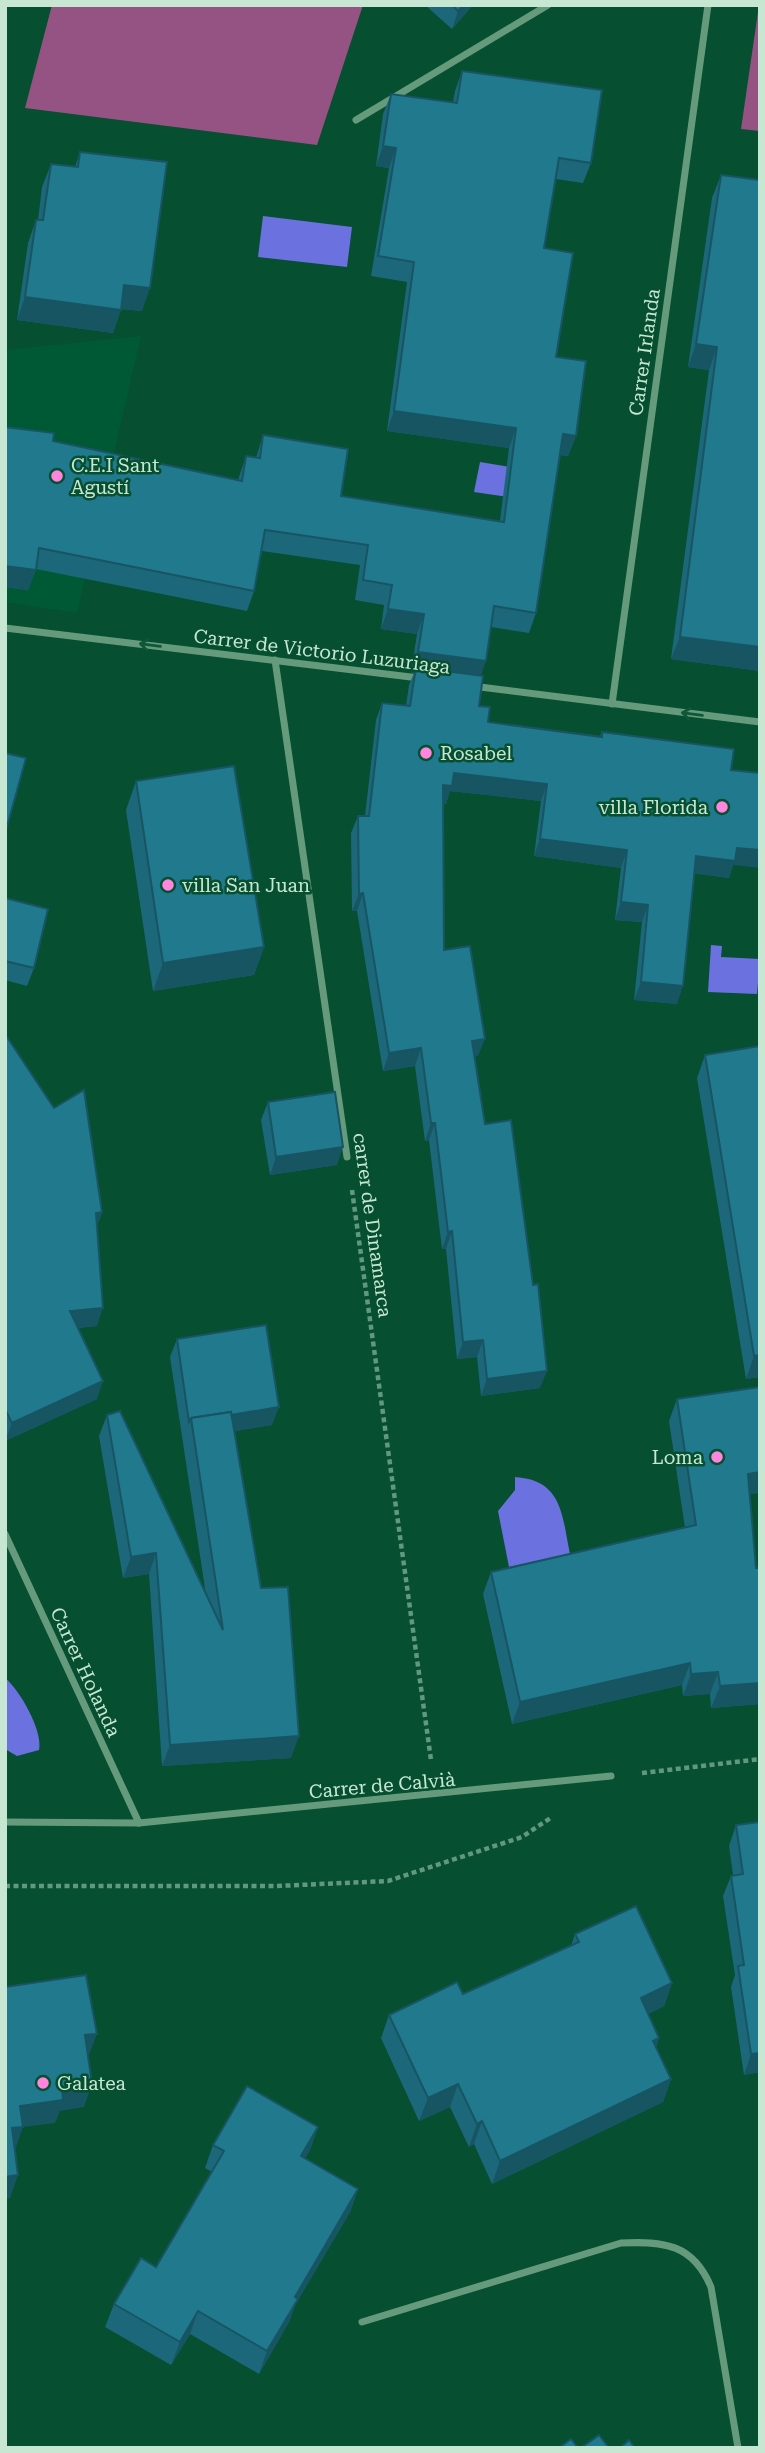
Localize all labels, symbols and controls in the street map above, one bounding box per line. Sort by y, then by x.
street label: Carrer Irlanda [624,286,665,417]
place label: C.E.I Sant Agustí [71,454,159,499]
marker: C.E.I Sant Agustí [49,468,65,484]
street label: Carrer de Victorio Luzuriaga [192,624,452,679]
one-way arrow [140,638,162,651]
one-way arrow [681,707,704,720]
place label: Rosabel [440,742,512,765]
marker: Rosabel [418,745,434,761]
place label: villa Florida [599,796,709,819]
marker: villa Florida [714,799,730,815]
place label: villa San Juan [182,874,310,897]
marker: villa San Juan [160,877,176,893]
street label: carrer de Dinamarca [348,1131,397,1320]
place label: Loma [652,1446,704,1469]
marker: Loma [709,1449,725,1465]
street label: Carrer Holanda [45,1604,126,1741]
street label: Carrer de Calvià [308,1768,457,1803]
place label: Galatea [57,2072,127,2095]
marker: Galatea [35,2075,51,2091]

